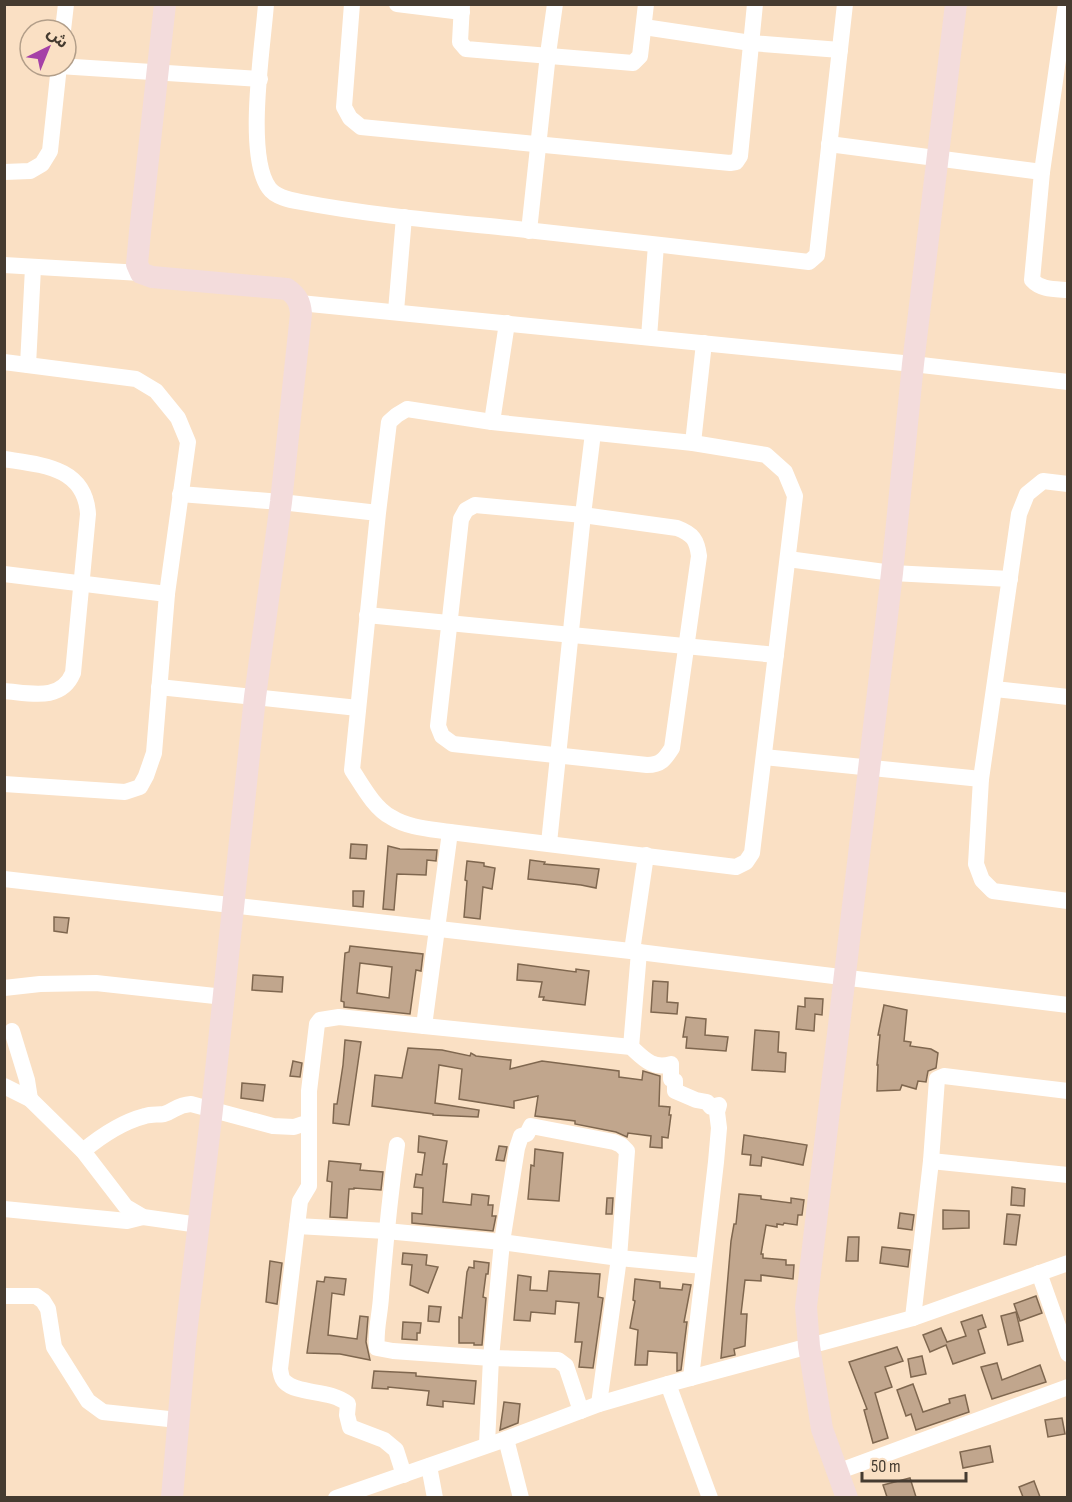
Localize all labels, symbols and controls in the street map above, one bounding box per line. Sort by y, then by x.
north arrow [18,18,78,78]
text: ش [43,24,72,53]
scale bar [862,1445,966,1483]
text: 50 m [871,1456,901,1477]

